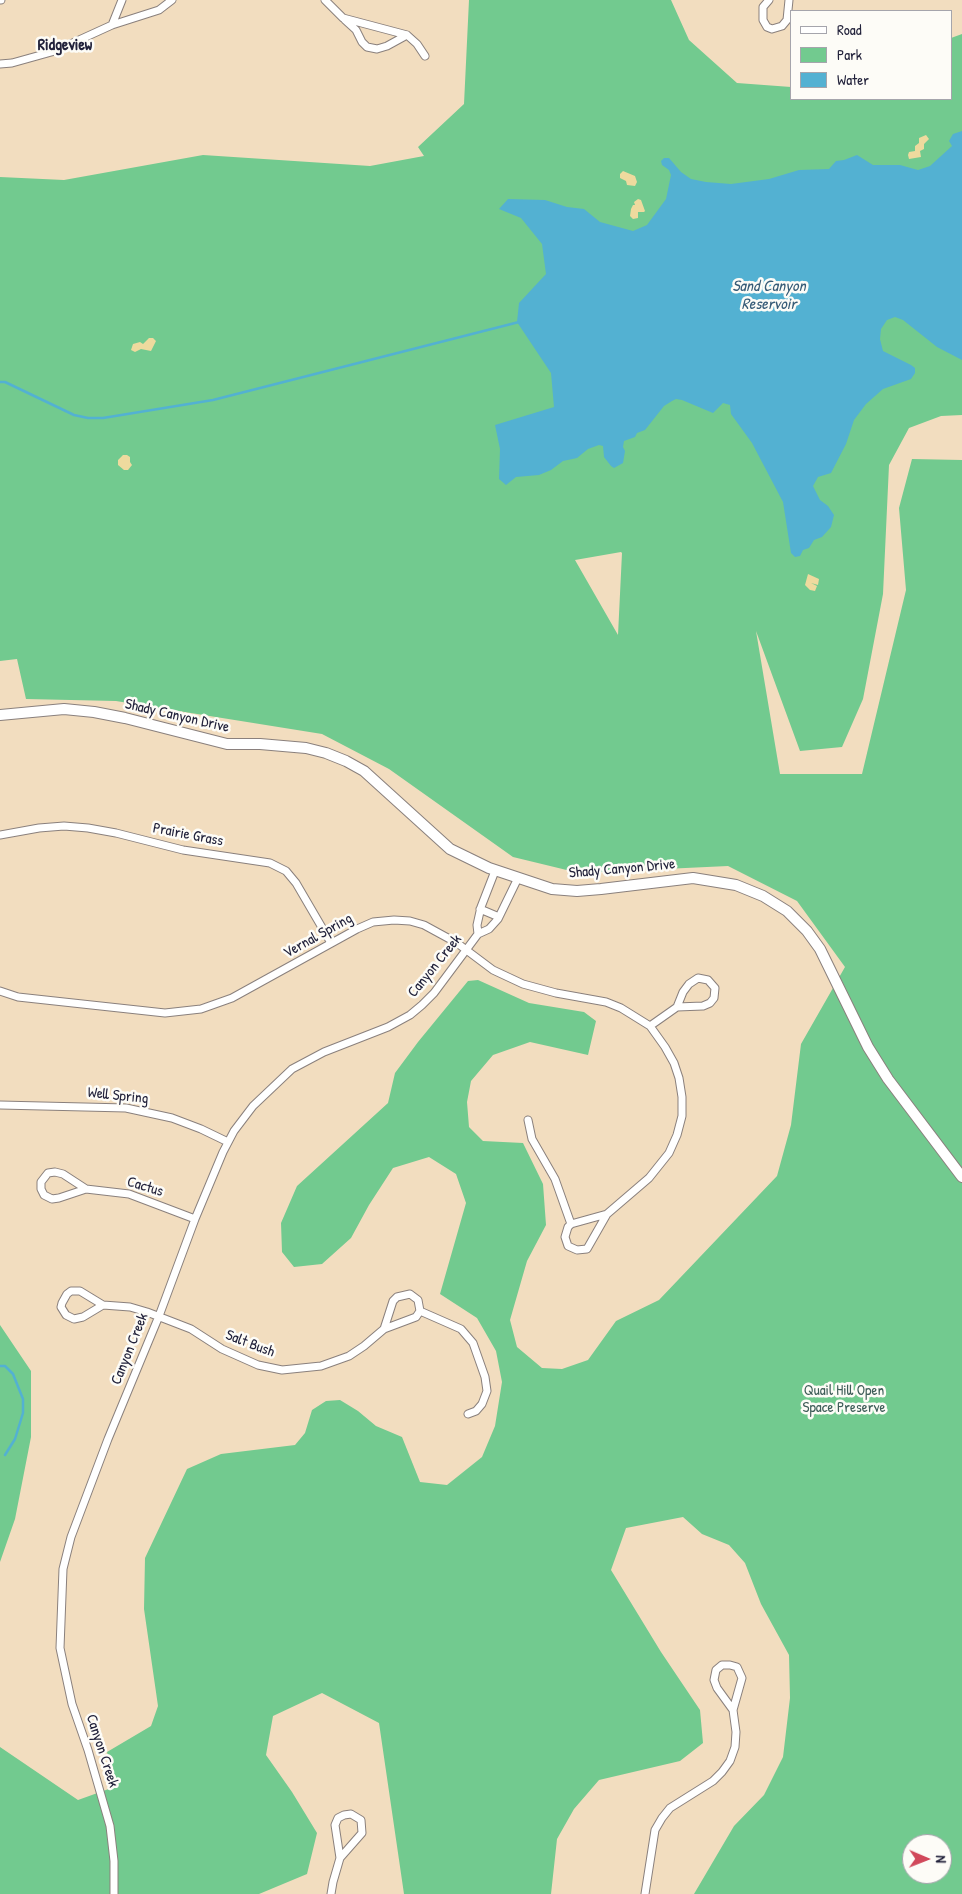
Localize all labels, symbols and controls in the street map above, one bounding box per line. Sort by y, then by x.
legend [790,10,952,100]
text: Road [837,19,862,40]
district label: Ridgeview [38,36,92,56]
text: Park [837,44,862,65]
text: Water [837,69,869,90]
water label: Sand Canyon Reservoir [732,277,806,315]
street label: Shady Canyon Drive [123,695,231,737]
street label: Prairie Grass [151,819,225,851]
street label: Shady Canyon Drive [568,855,676,883]
street label: Vernal Spring [280,910,356,962]
street label: Canyon Creek [404,931,466,1001]
street label: Well Spring [87,1084,149,1108]
street label: Cactus [125,1173,165,1201]
street label: Canyon Creek [107,1311,153,1387]
street label: Salt Bush [223,1326,277,1362]
park label: Quail Hill Open Space Preserve [803,1382,885,1417]
street label: Canyon Creek [82,1712,122,1790]
north arrow [902,1834,952,1884]
text: N [932,1855,951,1863]

